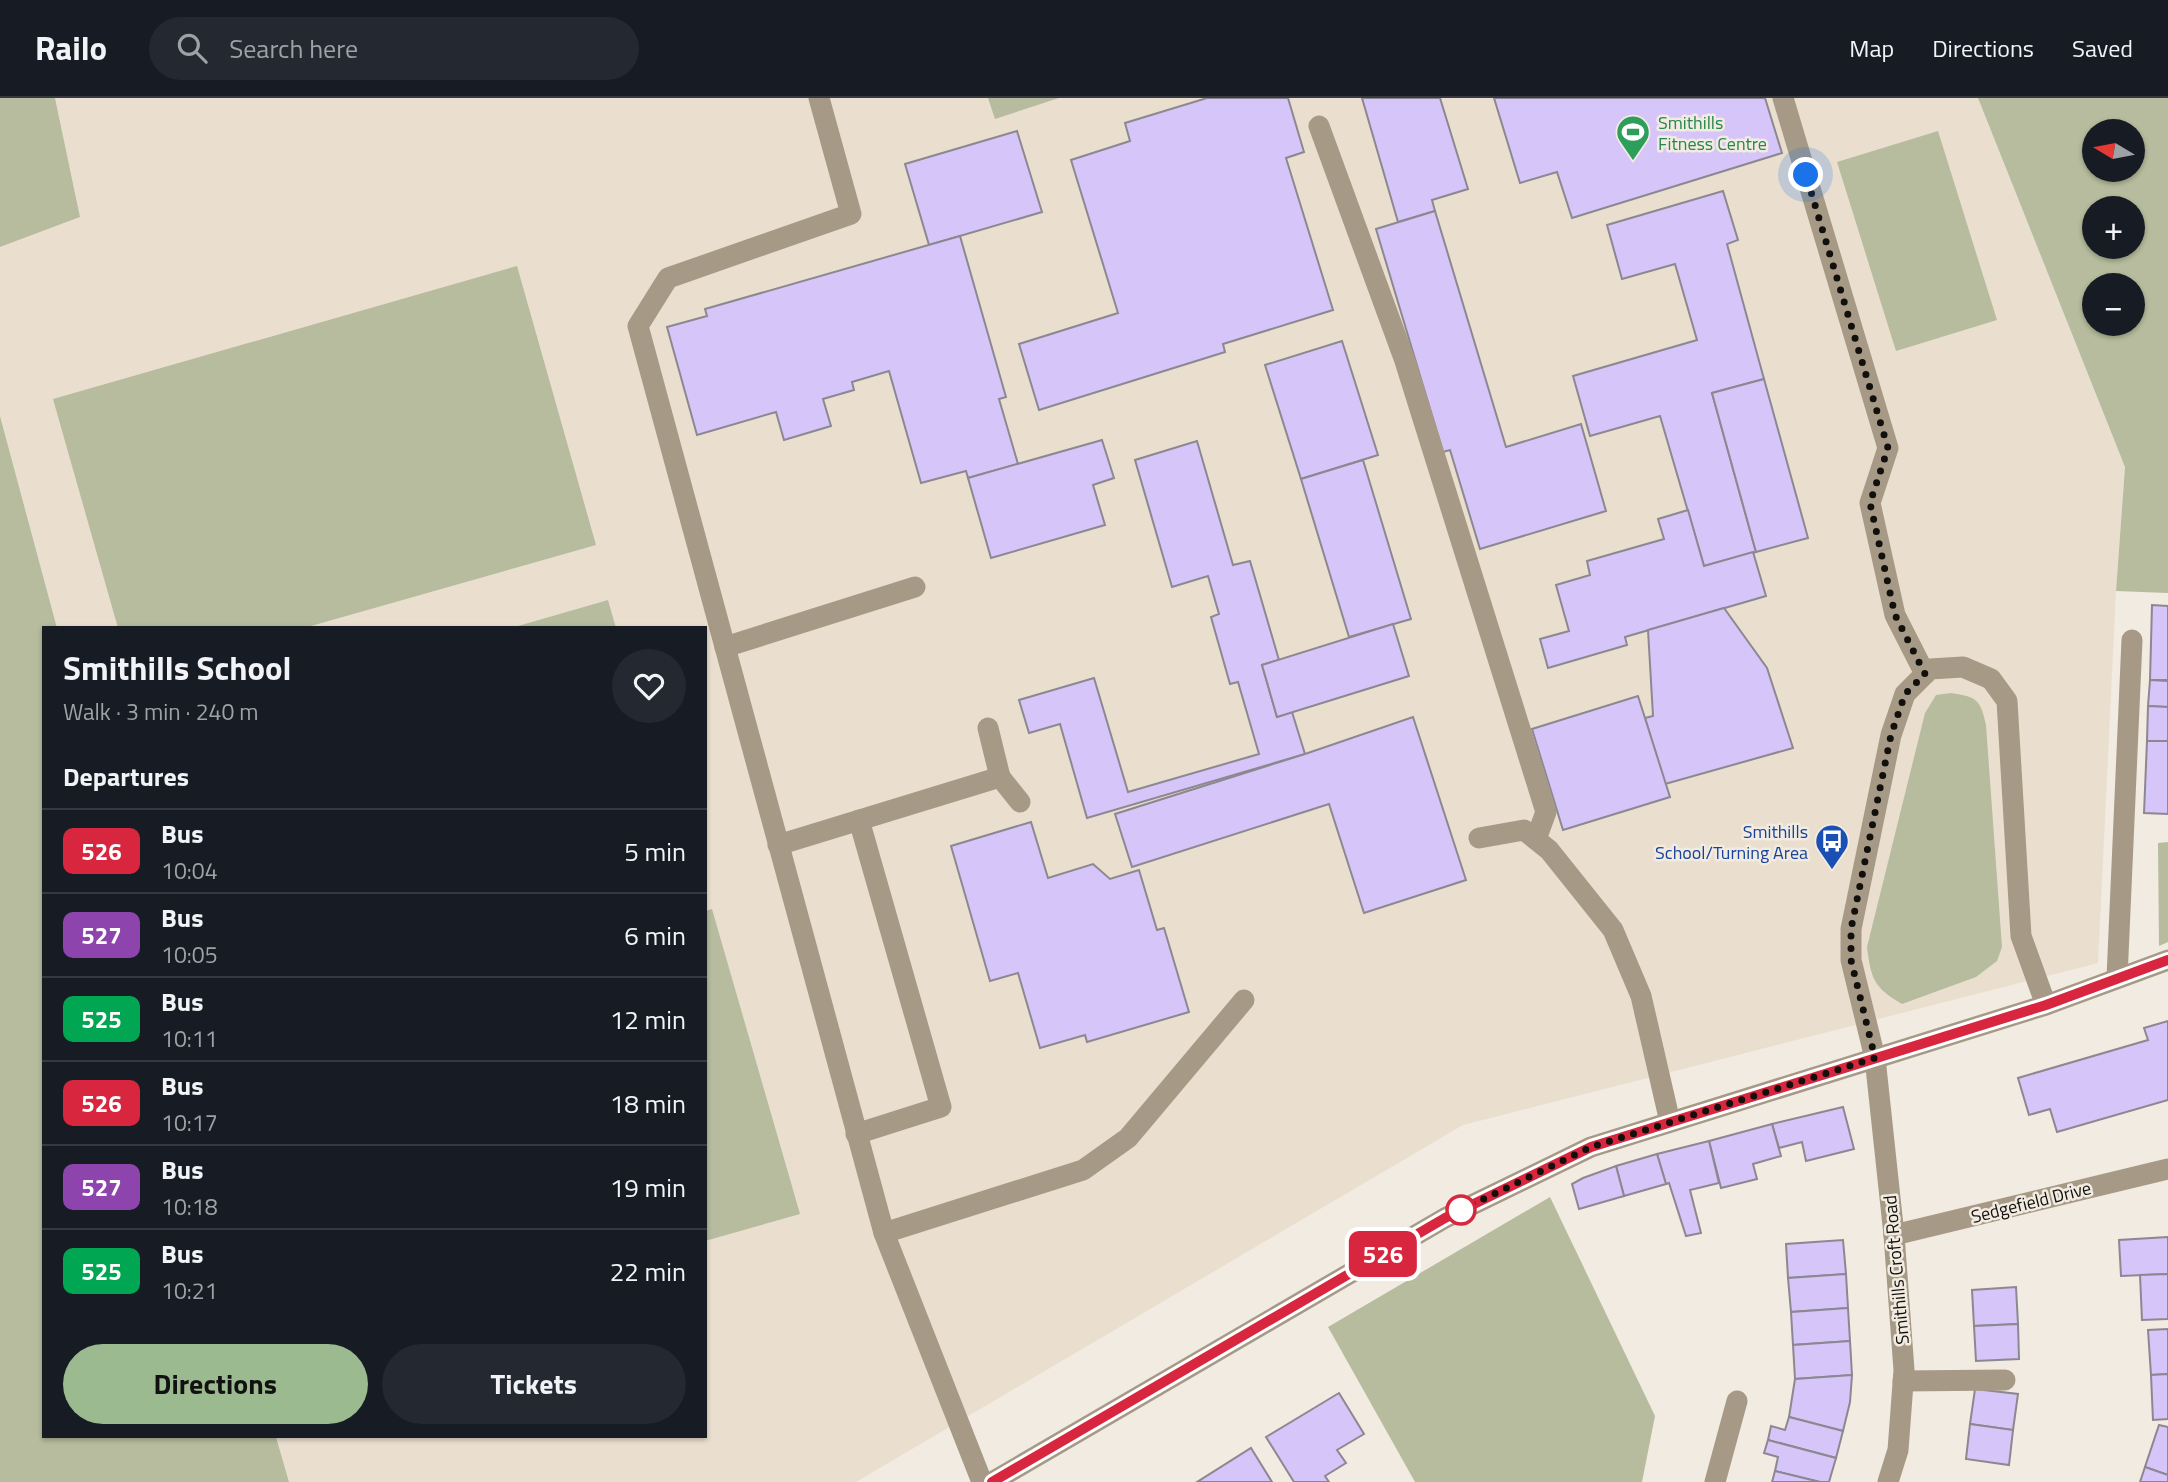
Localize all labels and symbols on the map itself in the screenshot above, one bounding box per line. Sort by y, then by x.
place label: Smithills Fitness Centre [1658,109,1767,157]
sports icon: Smithills Fitness Centre [1614,113,1652,162]
north arrow [2082,119,2146,182]
your location [1788,157,1823,192]
place label: Smithills School/Turning Area [1655,818,1808,866]
bus stop icon: Smithills School/Turning Area [1813,822,1851,871]
street label: Sedgefield Drive [1968,1174,2094,1230]
street label: Smithills Croft Road [1876,1194,1916,1346]
unlabelled marker [1446,1195,1476,1225]
line badge: 526 [1343,1231,1423,1277]

